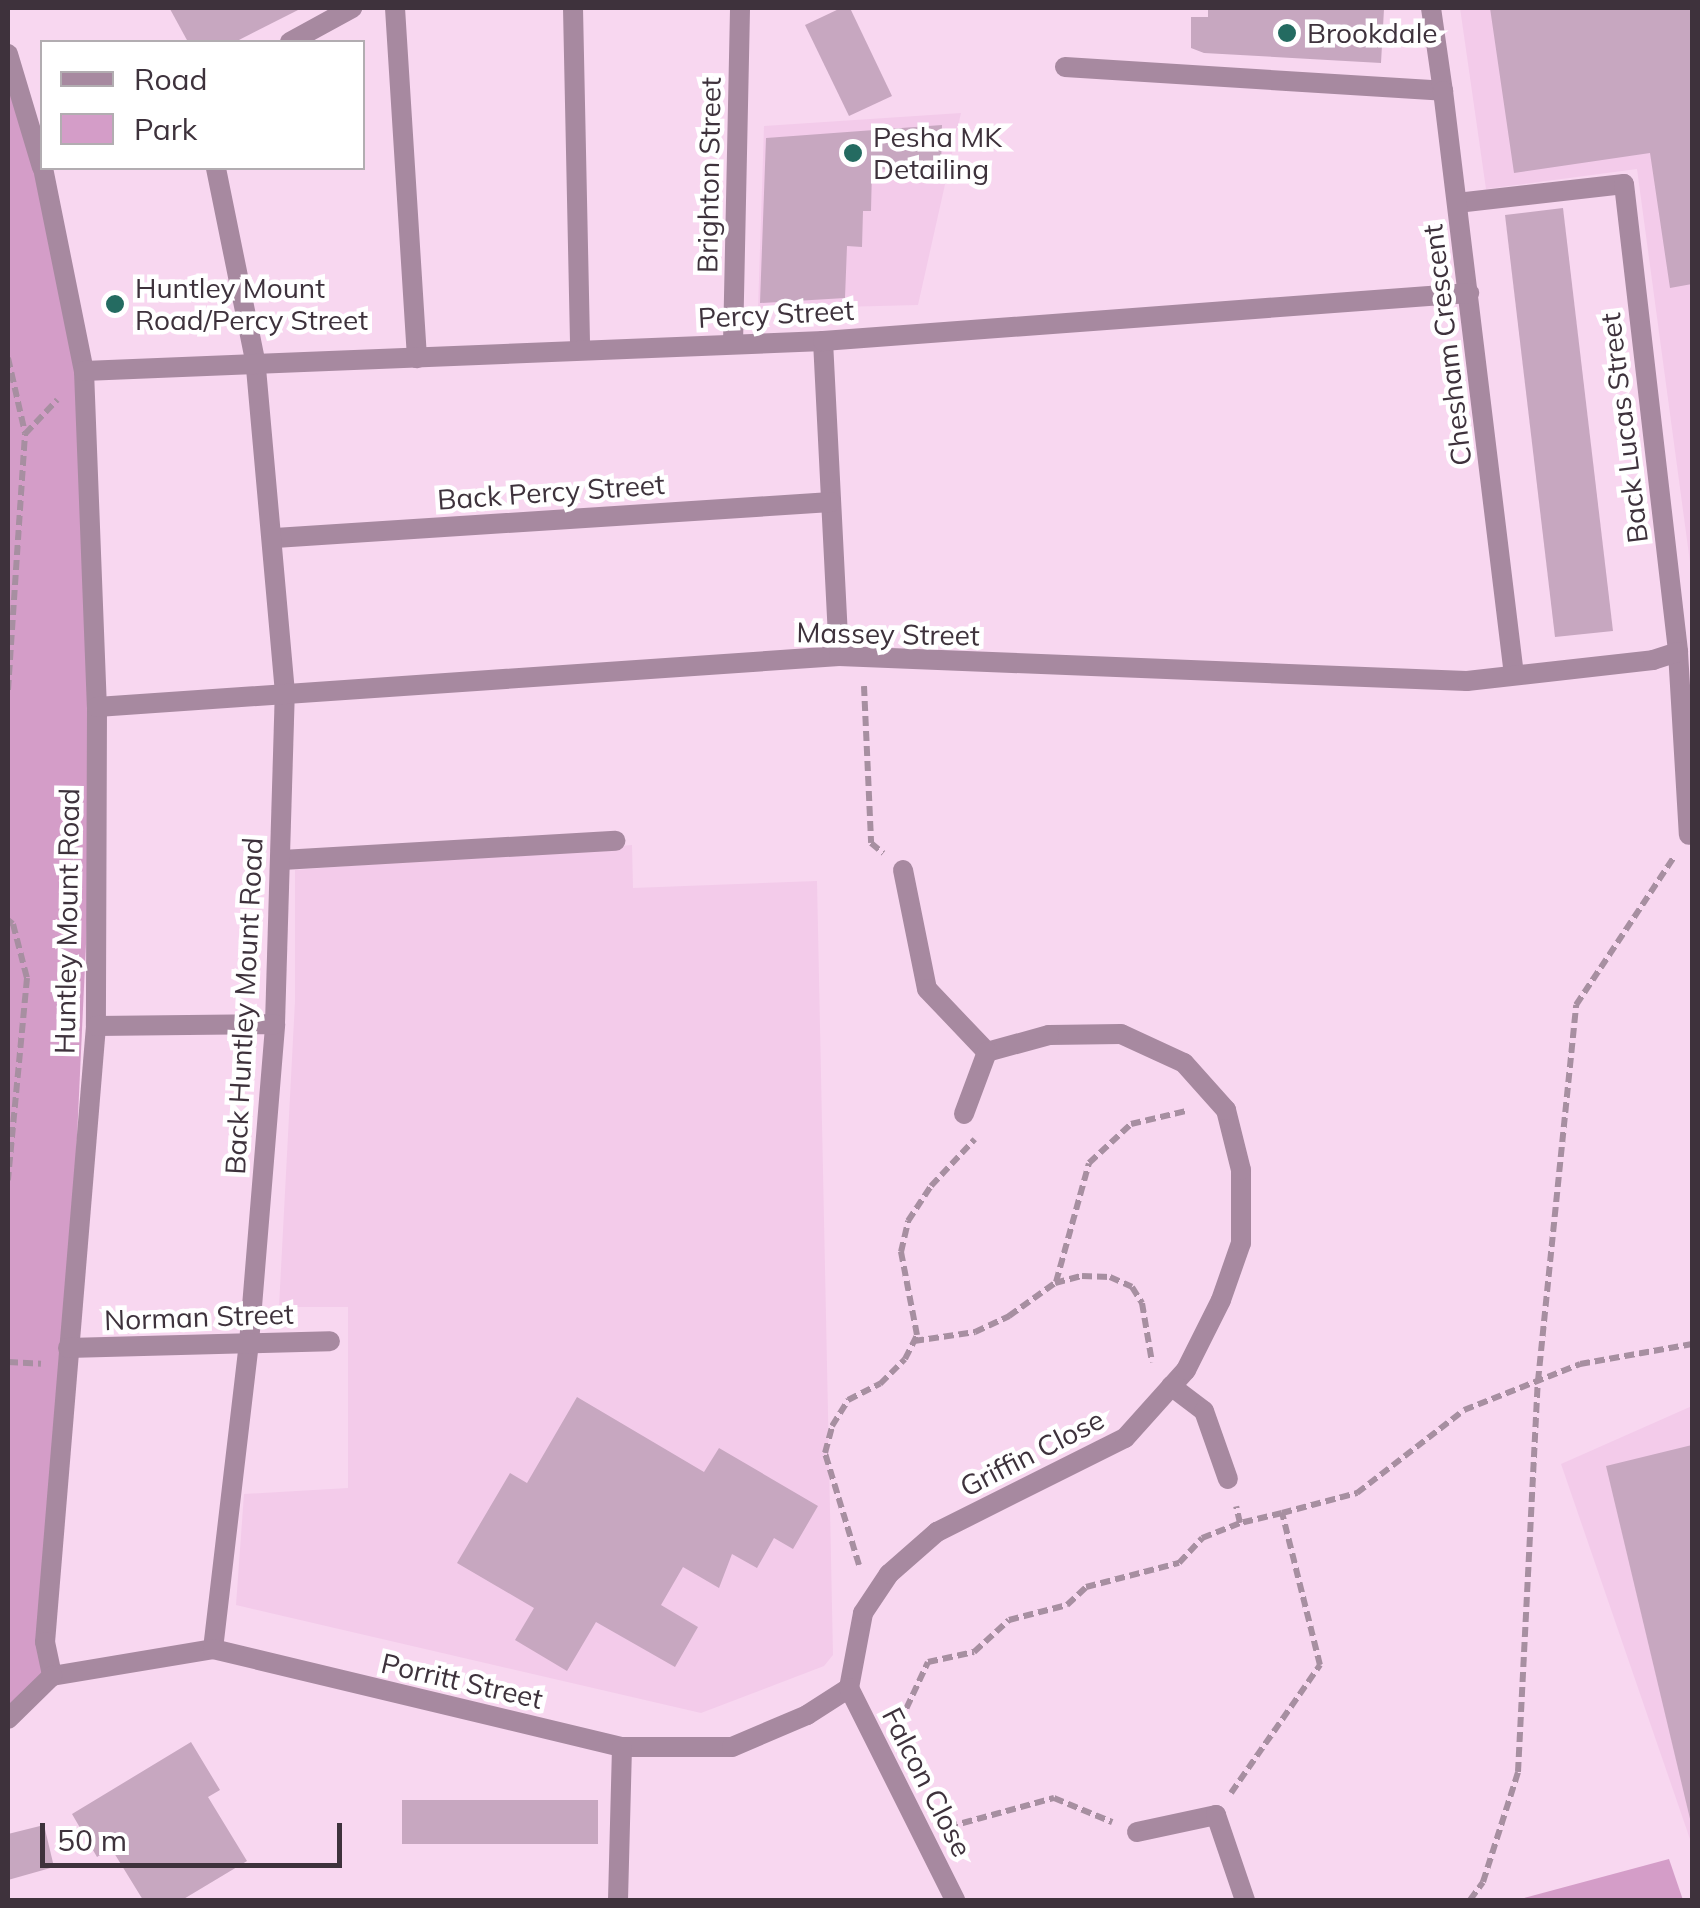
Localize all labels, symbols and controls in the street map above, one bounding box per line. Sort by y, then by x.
place label: Brookdale [1307,16,1438,50]
marker: Brookdale [1276,22,1298,44]
legend [40,40,365,170]
text: Road [134,60,208,98]
street label: Brighton Street [690,77,728,273]
text: Park [134,110,197,148]
place label: Pesha MK Detailing [873,120,1002,186]
marker: Pesha MK Detailing [842,142,864,164]
street label: Chesham Crescent [1416,222,1478,468]
place label: Huntley Mount Road/Percy Street [135,271,368,337]
marker: Huntley Mount Road/Percy Street [104,293,126,315]
street label: Percy Street [697,293,855,335]
street label: Back Lucas Street [1593,311,1655,545]
street label: Back Percy Street [436,467,666,517]
street label: Massey Street [796,616,980,652]
street label: Huntley Mount Road [48,788,86,1054]
street label: Back Huntley Mount Road [218,837,270,1175]
street label: Norman Street [104,1297,294,1337]
street label: Griffin Close [954,1402,1110,1504]
street label: Porritt Street [378,1646,546,1716]
street label: Falcon Close [875,1702,979,1862]
scale bar [45,1803,348,1865]
text: 50 m [57,1821,127,1859]

